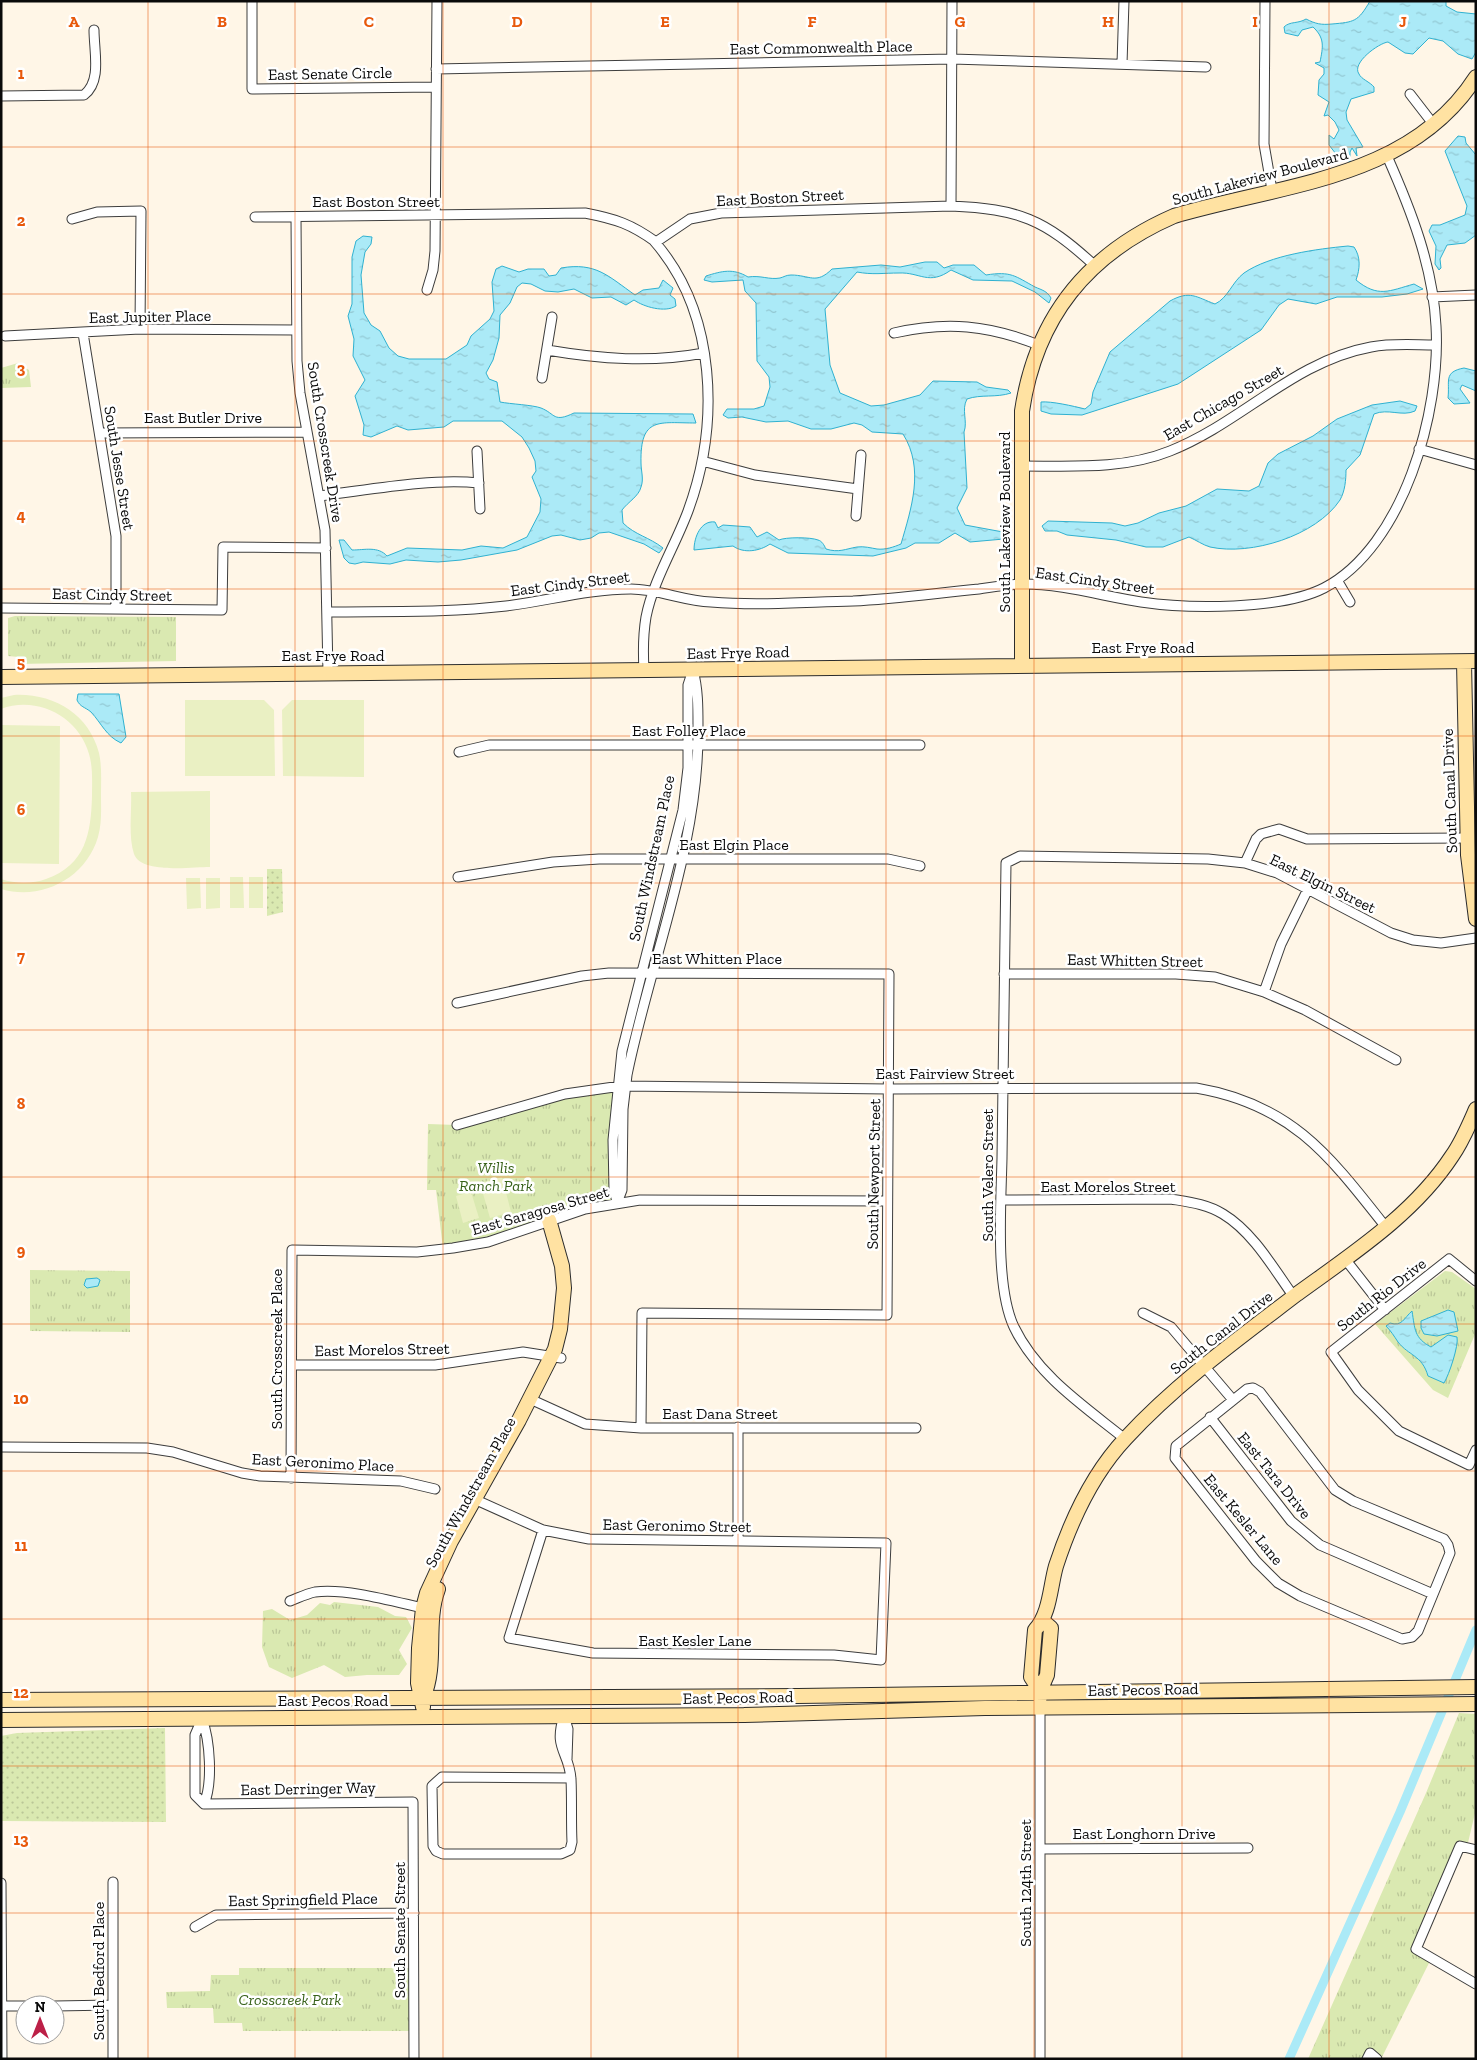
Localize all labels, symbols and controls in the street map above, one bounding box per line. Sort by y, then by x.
text: A [69,12,80,31]
text: B [217,12,227,31]
text: C [364,12,374,31]
text: D [511,12,523,31]
text: E [660,12,670,31]
text: F [807,12,817,31]
text: G [955,12,966,31]
text: H [1102,12,1114,31]
text: I [1252,12,1258,31]
text: J [1399,12,1407,31]
street label: East Commonwealth Place [729,36,913,59]
street label: East Senate Circle [268,63,392,84]
text: 1 [18,64,25,83]
street label: South Lakeview Boulevard [1170,144,1350,209]
street label: East Boston Street [716,185,844,210]
street label: East Boston Street [312,192,440,211]
text: 2 [17,211,26,230]
street label: East Jupiter Place [89,306,211,327]
text: 3 [17,359,26,378]
street label: East Chicago Street [1160,360,1287,445]
street label: South Crosscreek Drive [303,361,348,524]
street label: South Jesse Street [100,405,139,532]
street label: East Butler Drive [144,408,262,427]
street label: South Lakeview Boulevard [995,431,1014,613]
text: 4 [16,506,26,525]
street label: East Cindy Street [1034,563,1156,598]
street label: East Cindy Street [509,567,631,600]
street label: East Cindy Street [52,584,172,605]
street label: East Frye Road [1092,638,1195,657]
street label: East Frye Road [686,642,790,663]
street label: East Frye Road [282,646,385,665]
text: 5 [17,653,25,672]
street label: East Folley Place [632,721,746,740]
street label: South Canal Drive [1438,728,1461,854]
street label: South Windstream Place [625,773,678,943]
text: 6 [17,800,26,819]
street label: East Elgin Place [679,835,789,854]
street label: East Elgin Street [1267,850,1379,917]
text: 7 [17,947,25,966]
street label: East Whitten Place [652,949,782,968]
street label: East Whitten Street [1067,950,1203,971]
street label: East Fairview Street [875,1064,1015,1083]
text: 8 [17,1094,26,1113]
street label: South Newport Street [863,1098,884,1249]
street label: South Velero Street [978,1109,997,1241]
park label: Willis Ranch Park [459,1158,533,1195]
street label: East Morelos Street [1040,1177,1176,1196]
street label: East Saragosa Street [469,1182,611,1239]
text: 9 [17,1241,26,1260]
street label: South Rio Drive [1333,1254,1430,1335]
street label: South Crosscreek Place [267,1269,286,1429]
street label: South Canal Drive [1166,1287,1276,1378]
street label: East Morelos Street [314,1339,450,1360]
text: 10 [13,1389,29,1408]
street label: East Dana Street [662,1404,778,1423]
street label: South Windstream Place [421,1414,520,1571]
street label: East Tara Drive [1234,1428,1315,1523]
street label: East Geronimo Place [251,1449,395,1476]
street label: East Kesler Lane [1200,1470,1287,1569]
street label: East Geronimo Street [602,1515,752,1536]
text: 11 [15,1536,28,1555]
street label: East Kesler Lane [638,1631,752,1650]
street label: East Pecos Road [1087,1679,1199,1700]
text: 12 [13,1683,29,1702]
street label: East Pecos Road [682,1687,794,1708]
street label: East Pecos Road [278,1691,389,1710]
street label: East Derringer Way [240,1778,377,1799]
street label: South 124th Street [1016,1819,1035,1947]
street label: East Longhorn Drive [1073,1824,1215,1843]
text: 13 [14,1830,29,1849]
street label: South Senate Street [390,1862,409,1998]
street label: East Springfield Place [228,1889,378,1910]
street label: South Bedford Place [89,1902,108,2040]
park label: Crosscreek Park [239,1990,341,2009]
north arrow [15,1995,65,2045]
text: N [35,1999,46,2016]

